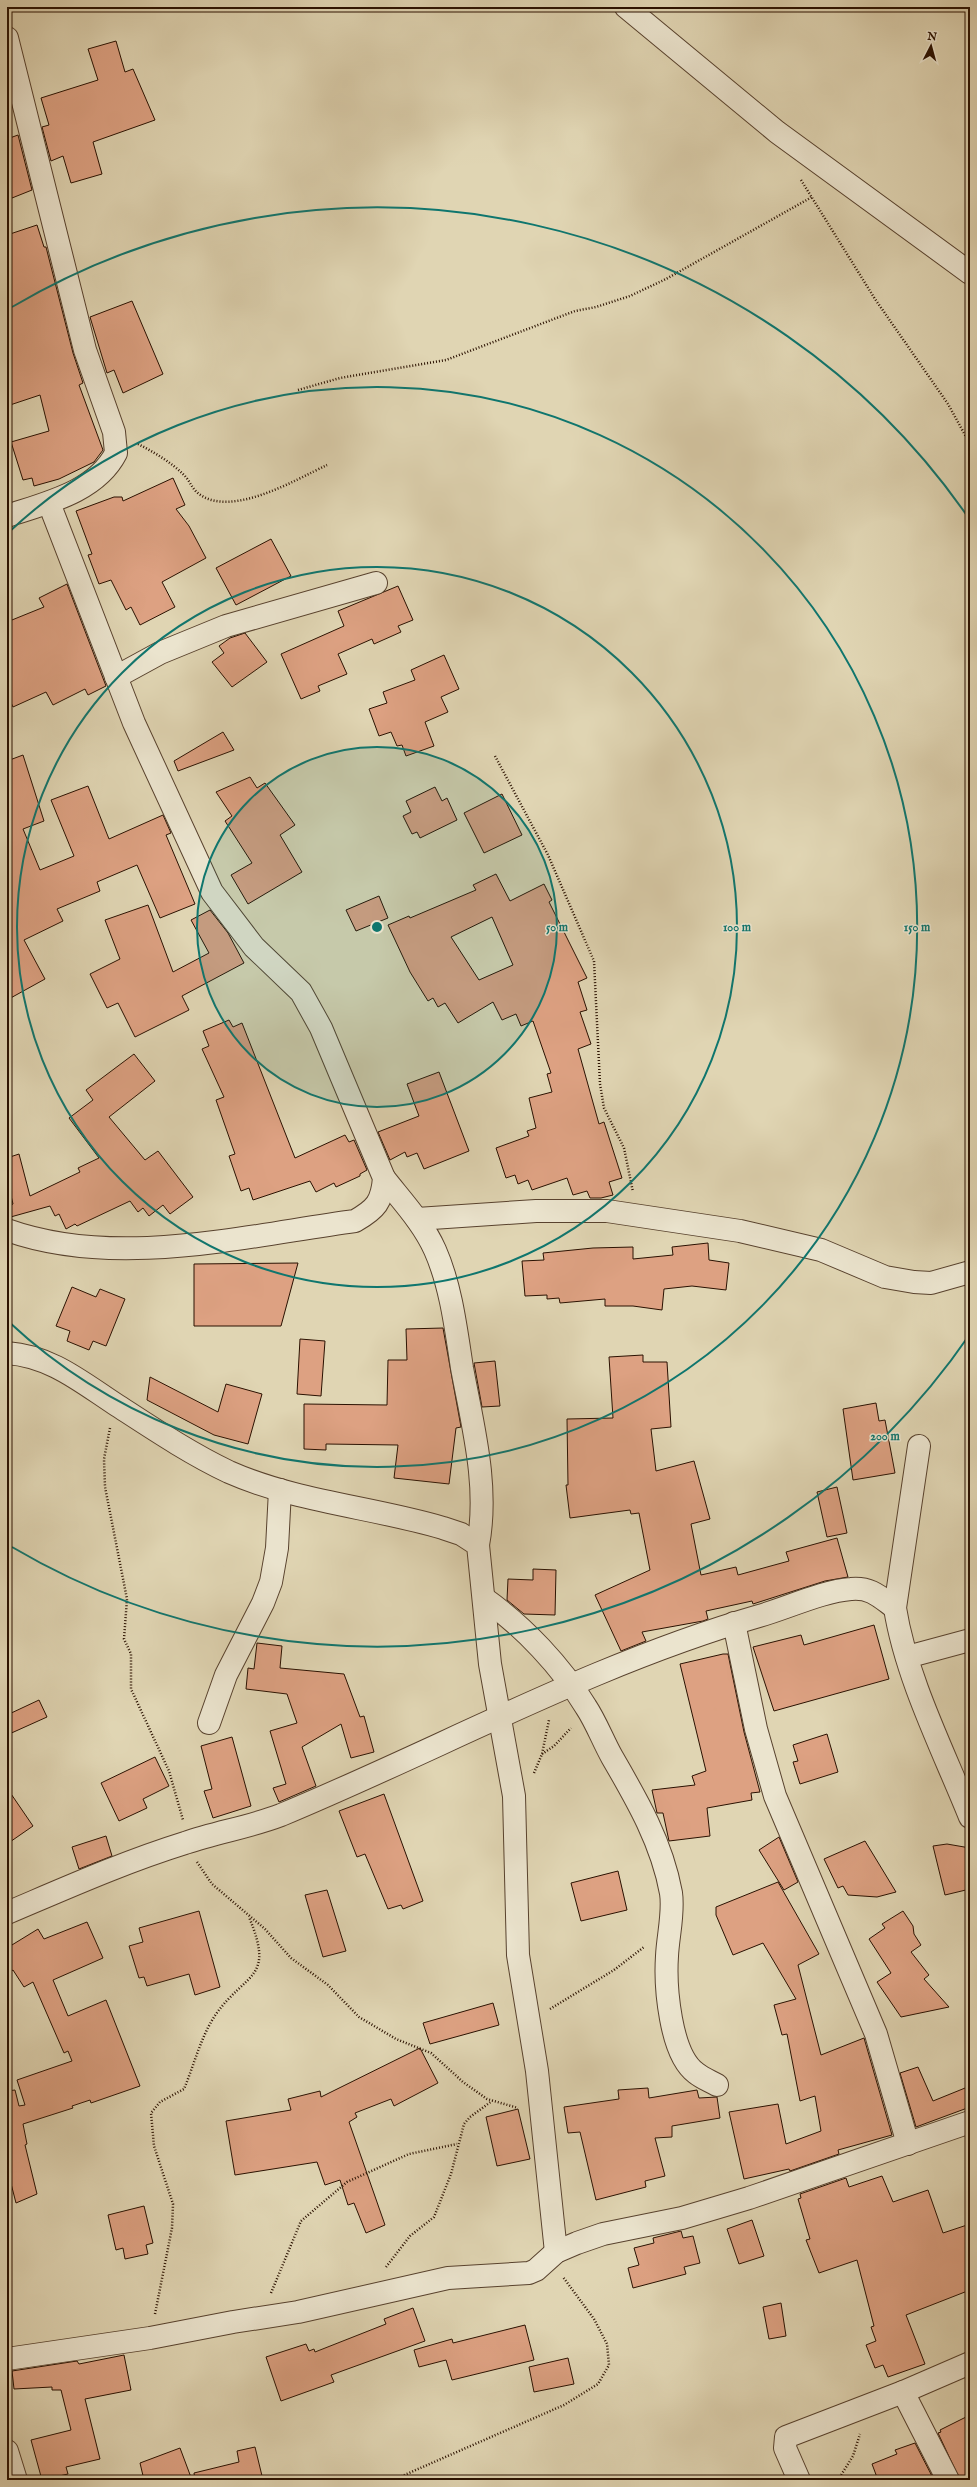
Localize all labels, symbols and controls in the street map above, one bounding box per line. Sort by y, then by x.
north arrow [911,26,951,66]
text: N [925,29,938,45]
centre of rings [370,920,384,934]
text: 50 m [546,920,569,935]
text: 100 m [723,920,752,935]
text: 150 m [904,920,931,935]
text: 200 m [870,1429,900,1444]

